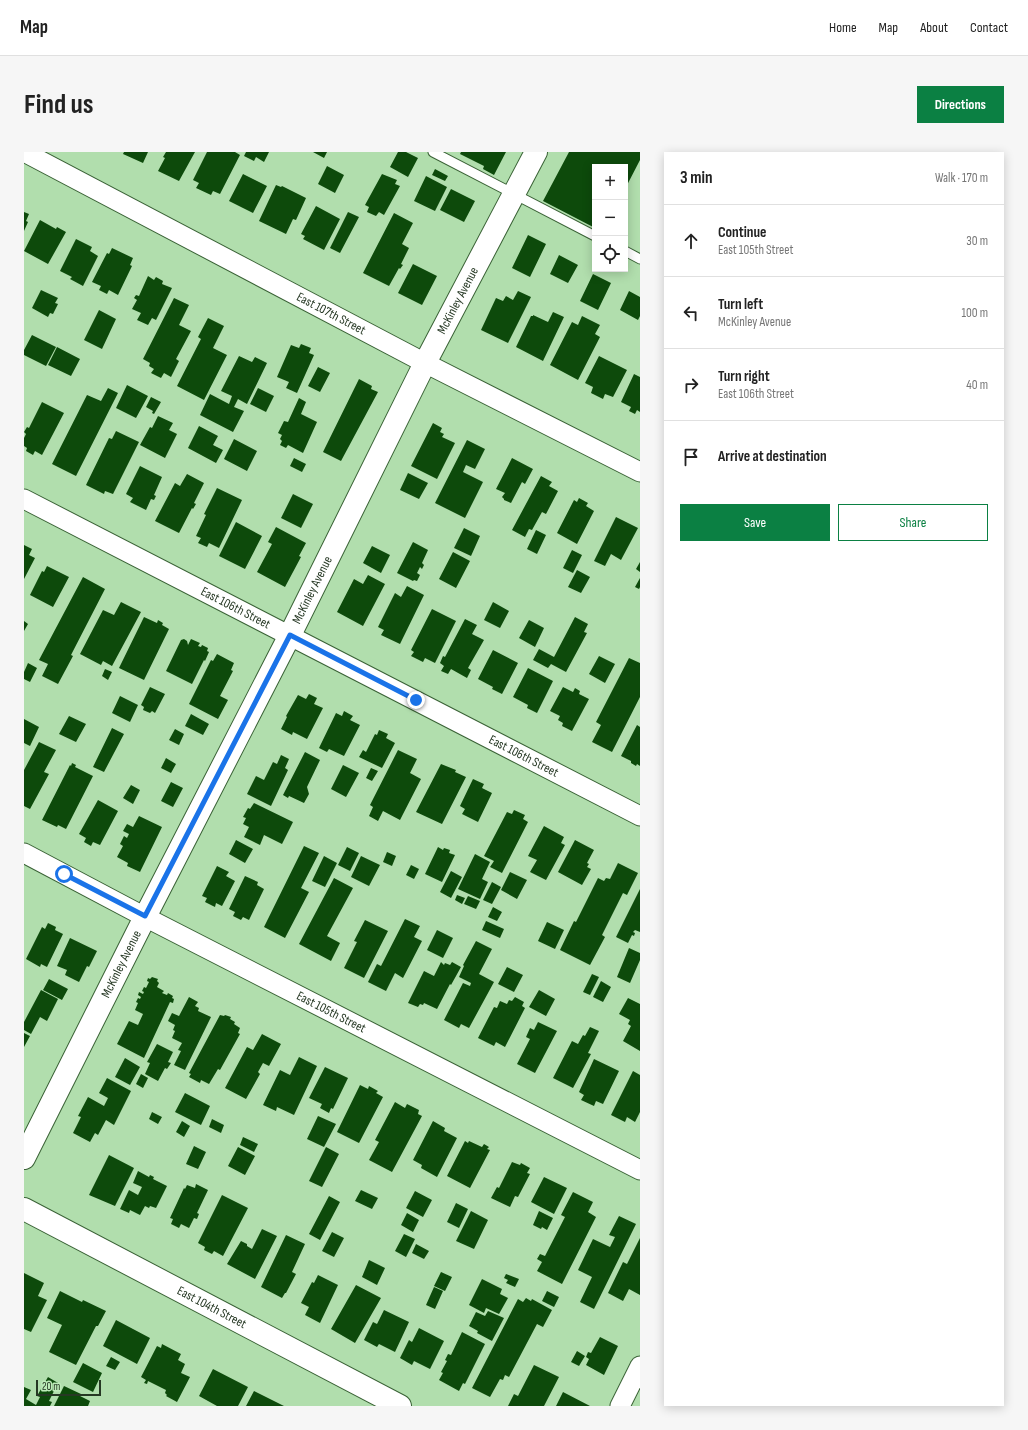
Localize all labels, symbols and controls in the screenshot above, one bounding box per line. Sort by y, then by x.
text: Map [20,16,48,39]
text: Home [829,19,857,36]
text: Map [879,19,898,36]
text: About [920,19,948,36]
text: Contact [970,19,1008,36]
button: Directions [917,86,1004,123]
text: Find us [24,88,93,121]
map controls [592,164,628,272]
button: + [592,164,628,200]
text: 3 min [680,168,713,188]
text: Walk · 170 m [935,170,988,186]
button: − [592,200,628,236]
text: Continue [718,223,767,242]
icon: ahead [680,230,702,252]
text: 30 m [966,233,988,249]
button: locate [592,236,628,272]
text: East 105th Street [718,242,793,258]
street label: McKinley Avenue [434,264,482,337]
street label: East 107th Street [294,289,368,338]
text: Turn left [718,295,763,314]
icon: left [680,302,702,324]
text: 100 m [961,305,988,321]
text: McKinley Avenue [718,314,791,330]
text: Turn right [718,367,770,386]
icon: right [680,374,702,396]
text: 40 m [966,377,988,393]
text: East 106th Street [718,386,794,402]
icon: arrive [680,446,702,468]
text: Arrive at destination [718,447,827,466]
button: Save [680,504,830,541]
button: Share [838,504,988,541]
street label: McKinley Avenue [289,554,336,626]
street label: East 106th Street [198,583,273,632]
route end [407,691,425,709]
street label: East 106th Street [486,732,561,781]
route start [55,865,73,883]
street label: McKinley Avenue [98,928,145,1000]
street label: East 105th Street [294,988,369,1037]
street label: East 104th Street [174,1283,249,1332]
scale bar [36,1378,101,1397]
text: 20 m [42,1380,60,1393]

